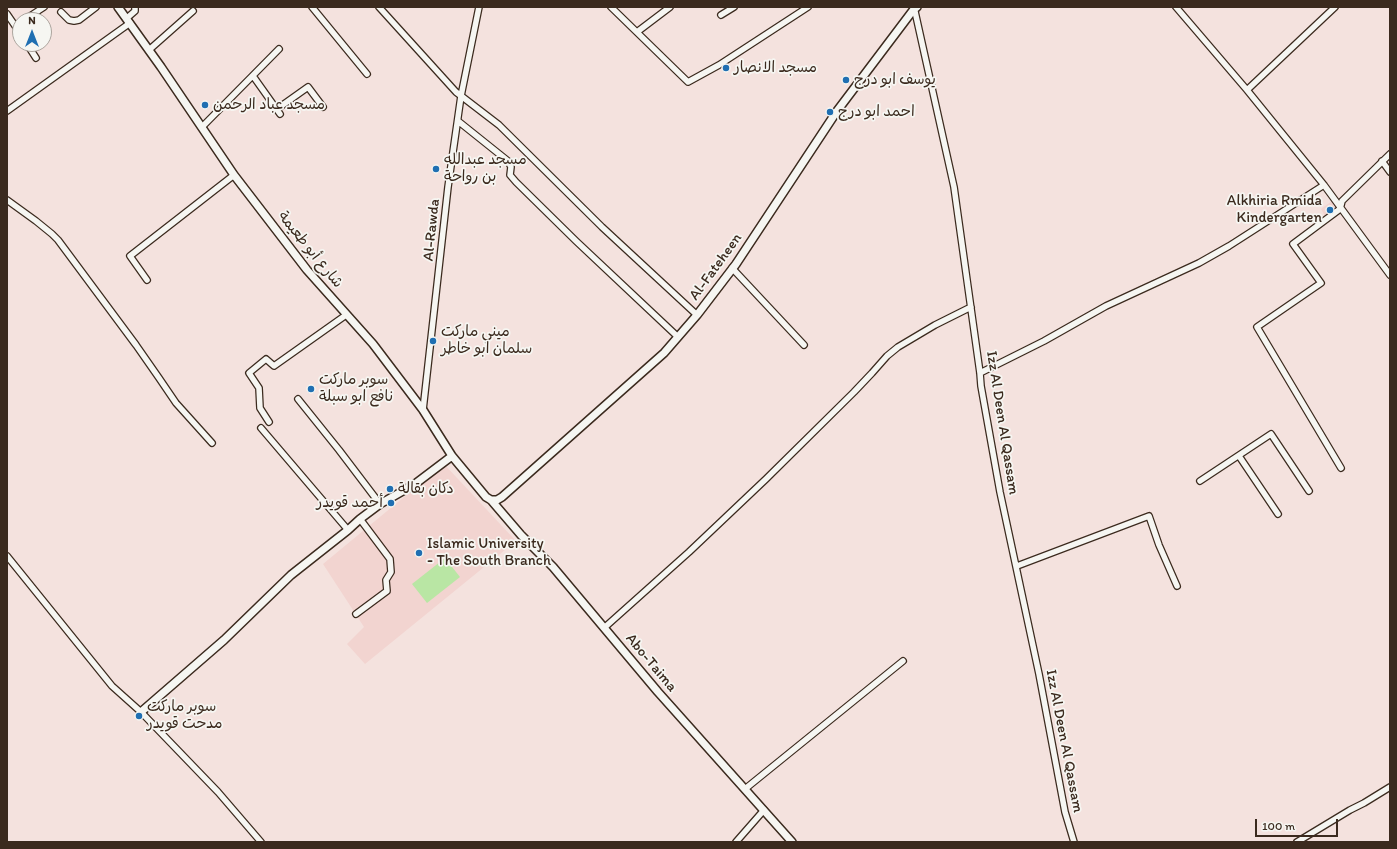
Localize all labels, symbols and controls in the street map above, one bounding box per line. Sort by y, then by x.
north arrow [12,12,52,52]
text: N [28,14,36,27]
place label: مسجد الانصار [734,59,817,77]
marker: مسجد الانصار [721,63,731,73]
place label: يوسف ابو درج [854,71,936,89]
marker: يوسف ابو درج [841,75,851,85]
place label: مسجد عباد الرحمن [213,96,325,114]
marker: مسجد عباد الرحمن [200,100,210,110]
place label: احمد ابو درج [838,103,915,121]
marker: احمد ابو درج [825,107,835,117]
place label: مسجد عبدالله بن رواحة [444,151,527,186]
marker: مسجد عبدالله بن رواحة [431,164,441,174]
place label: Alkhiria Rmida Kindergarten [1227,192,1322,227]
street label: Al-Rawda [420,198,444,262]
marker: Alkhiria Rmida Kindergarten [1325,205,1335,215]
street label: شارع أبو طعيمة [274,208,346,292]
street label: Al-Fateheen [686,230,746,304]
place label: ميني ماركت سلمان ابو خاطر [441,323,532,358]
marker: ميني ماركت سلمان ابو خاطر [428,336,438,346]
street label: Izz Al Deen Al Qassam [982,350,1022,496]
place label: سوبر ماركت نافع ابو سبلة [319,371,393,406]
marker: سوبر ماركت نافع ابو سبلة [306,384,316,394]
place label: دكان بقالة [398,480,454,498]
marker: دكان بقالة [385,484,395,494]
place label: أحمد قويدر [316,494,383,512]
marker: أحمد قويدر [386,498,396,508]
place label: Islamic University - The South Branch [427,535,551,570]
marker: Islamic University - The South Branch [414,548,424,558]
street label: Abo-Taima [621,630,681,696]
street label: Izz Al Deen Al Qassam [1041,668,1087,814]
place label: سوبر ماركت مدحت قويدر [147,698,222,733]
marker: سوبر ماركت مدحت قويدر [134,711,144,721]
scale bar [1257,811,1340,837]
text: 100 m [1262,819,1295,833]

